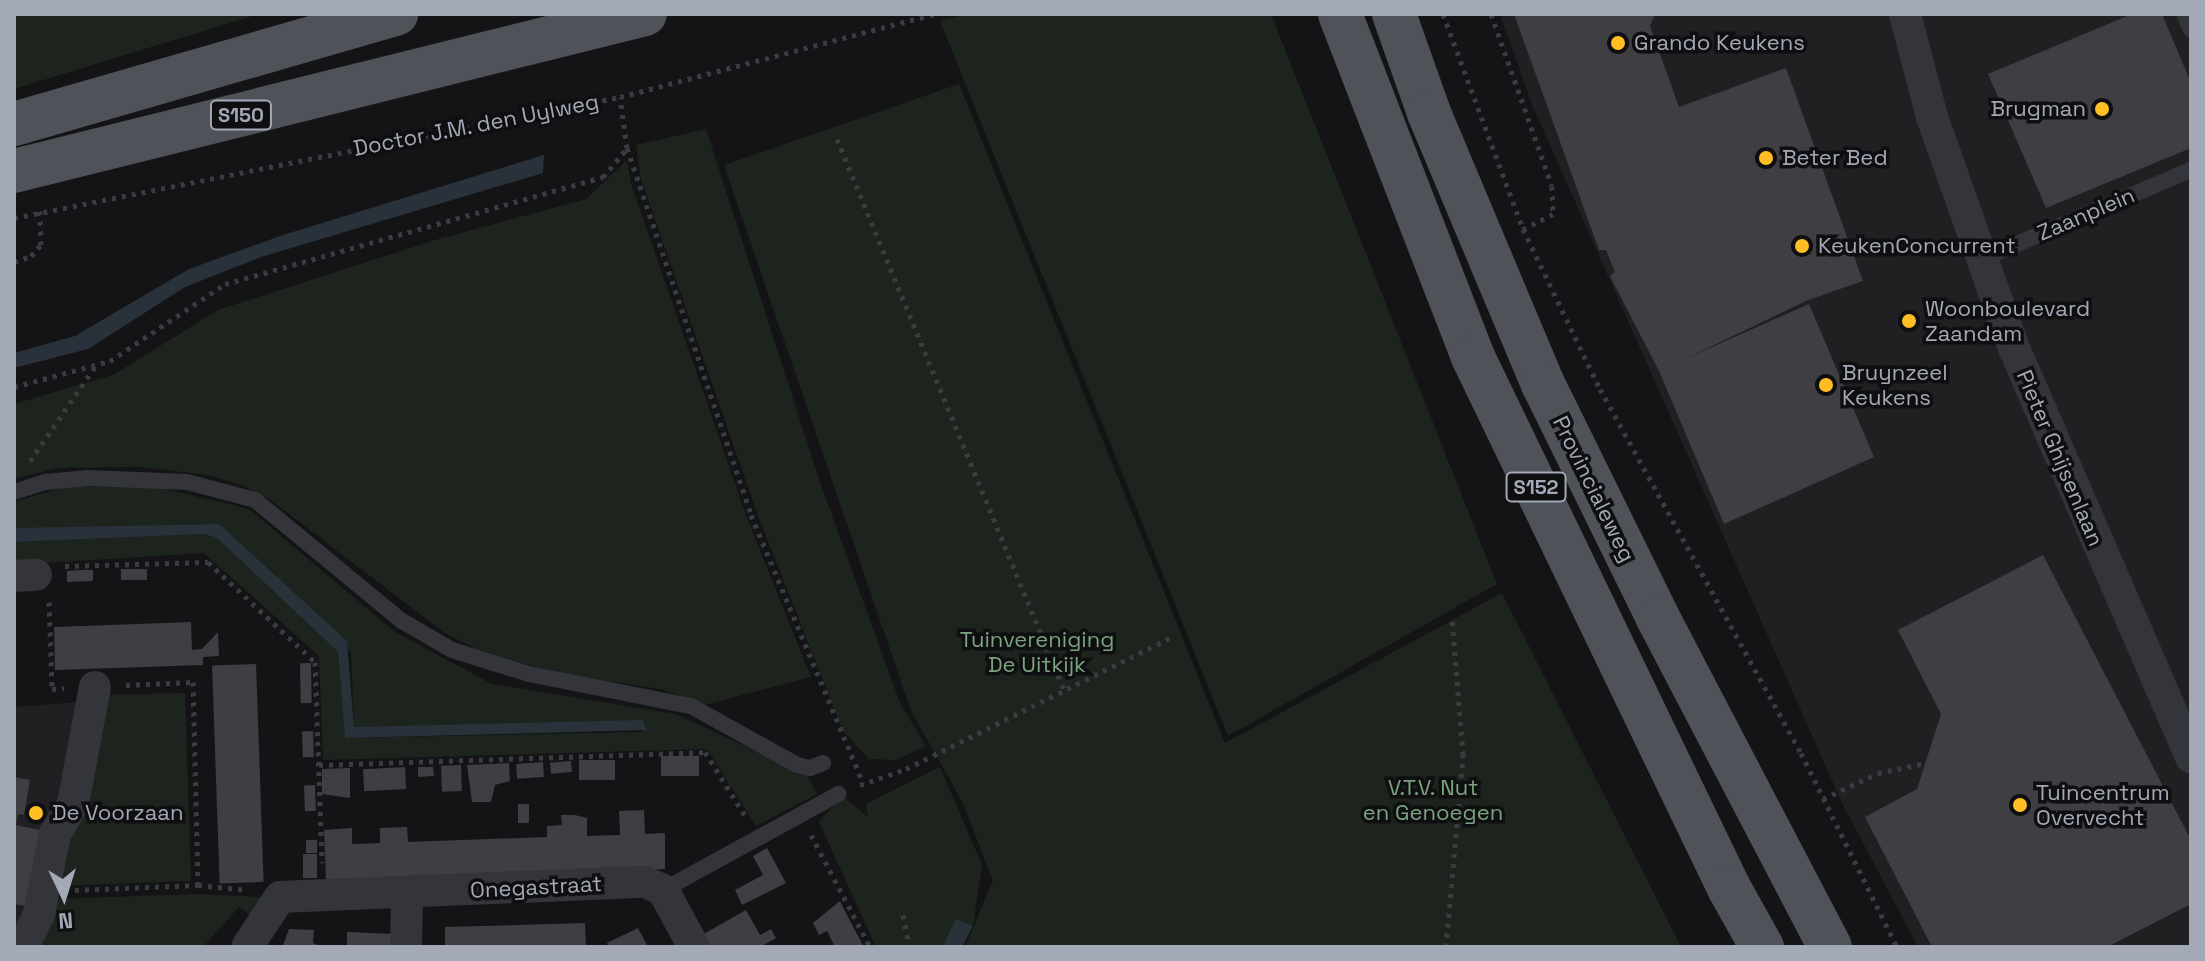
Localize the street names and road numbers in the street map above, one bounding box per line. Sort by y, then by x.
street label: Doctor J.M. den Uylweg [351,88,601,162]
road number: S150 [209,99,273,131]
street label: Zaanplein [2033,182,2139,246]
street label: Pieter Ghijsenlaan [2011,366,2109,550]
street label: Provincialeweg [1547,412,1641,566]
road number: S152 [1504,471,1568,503]
street label: Onegastraat [469,870,603,904]

